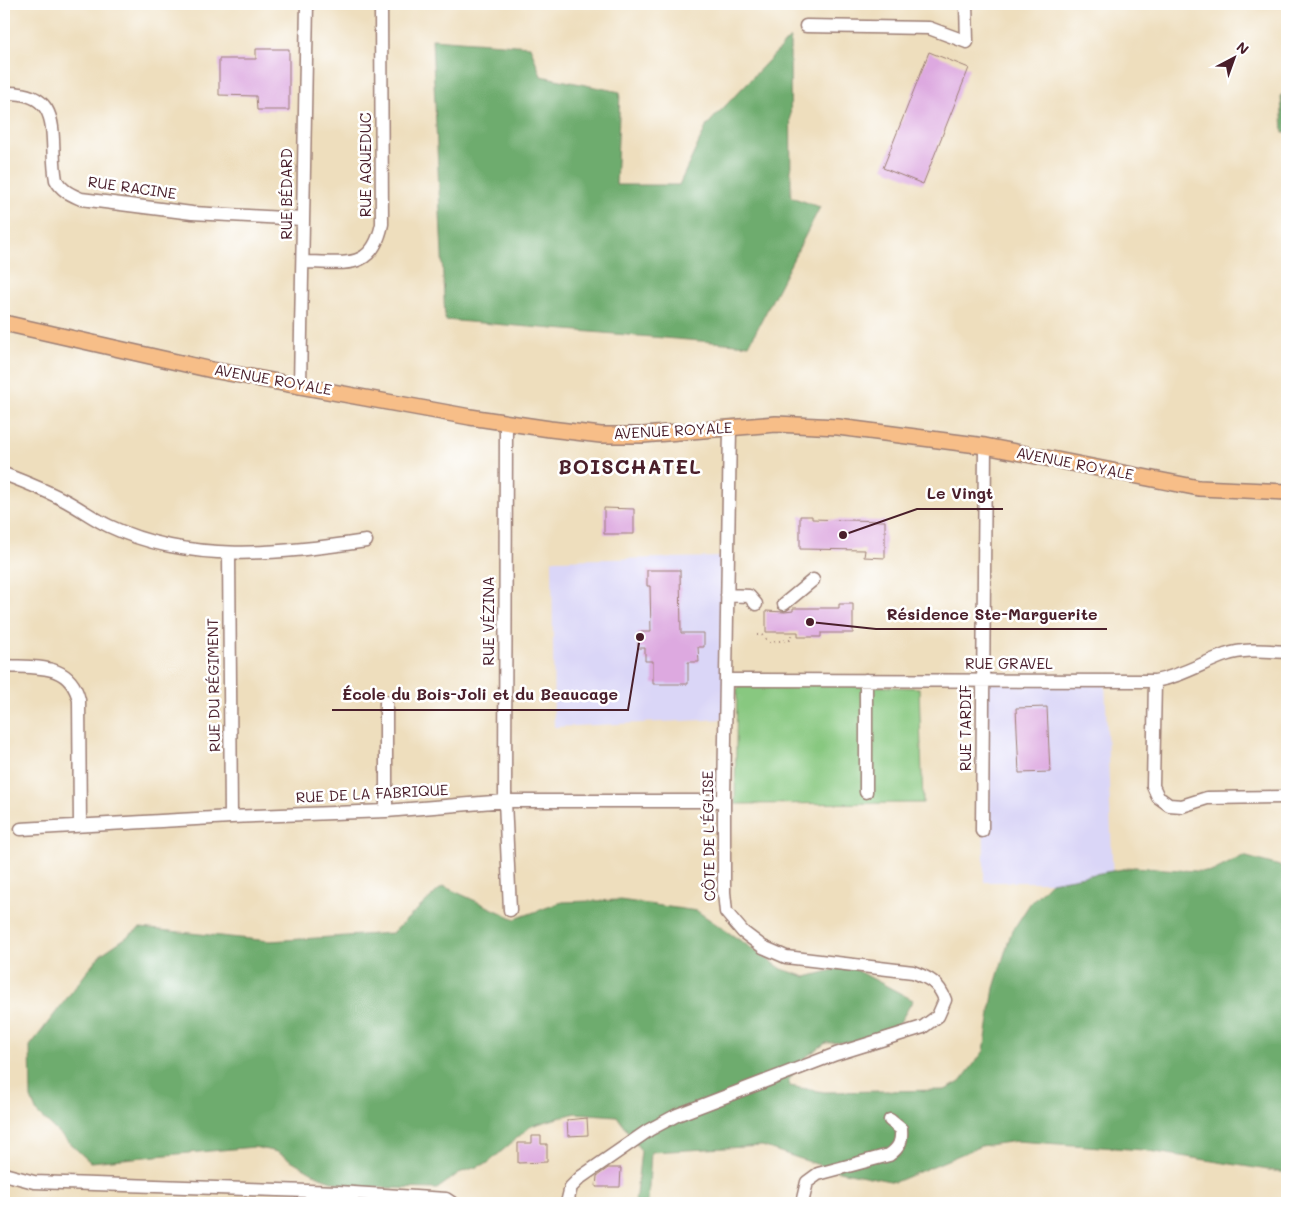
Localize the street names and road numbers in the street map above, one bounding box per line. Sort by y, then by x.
street label: RUE AQUEDUC [355,112,375,217]
street label: RUE BÉDARD [276,148,296,240]
street label: RUE RACINE [87,171,178,203]
street label: AVENUE ROYALE [213,359,334,399]
street label: AVENUE ROYALE [613,417,733,443]
street label: AVENUE ROYALE [1015,442,1136,484]
street label: RUE VÉZINA [478,576,498,666]
street label: RUE DU RÉGIMENT [202,618,224,752]
street label: RUE GRAVEL [965,653,1053,673]
street label: RUE TARDIF [955,685,975,771]
street label: CÔTE DE L'ÉGLISE [697,770,719,901]
street label: RUE DE LA FABRIQUE [295,779,449,807]

